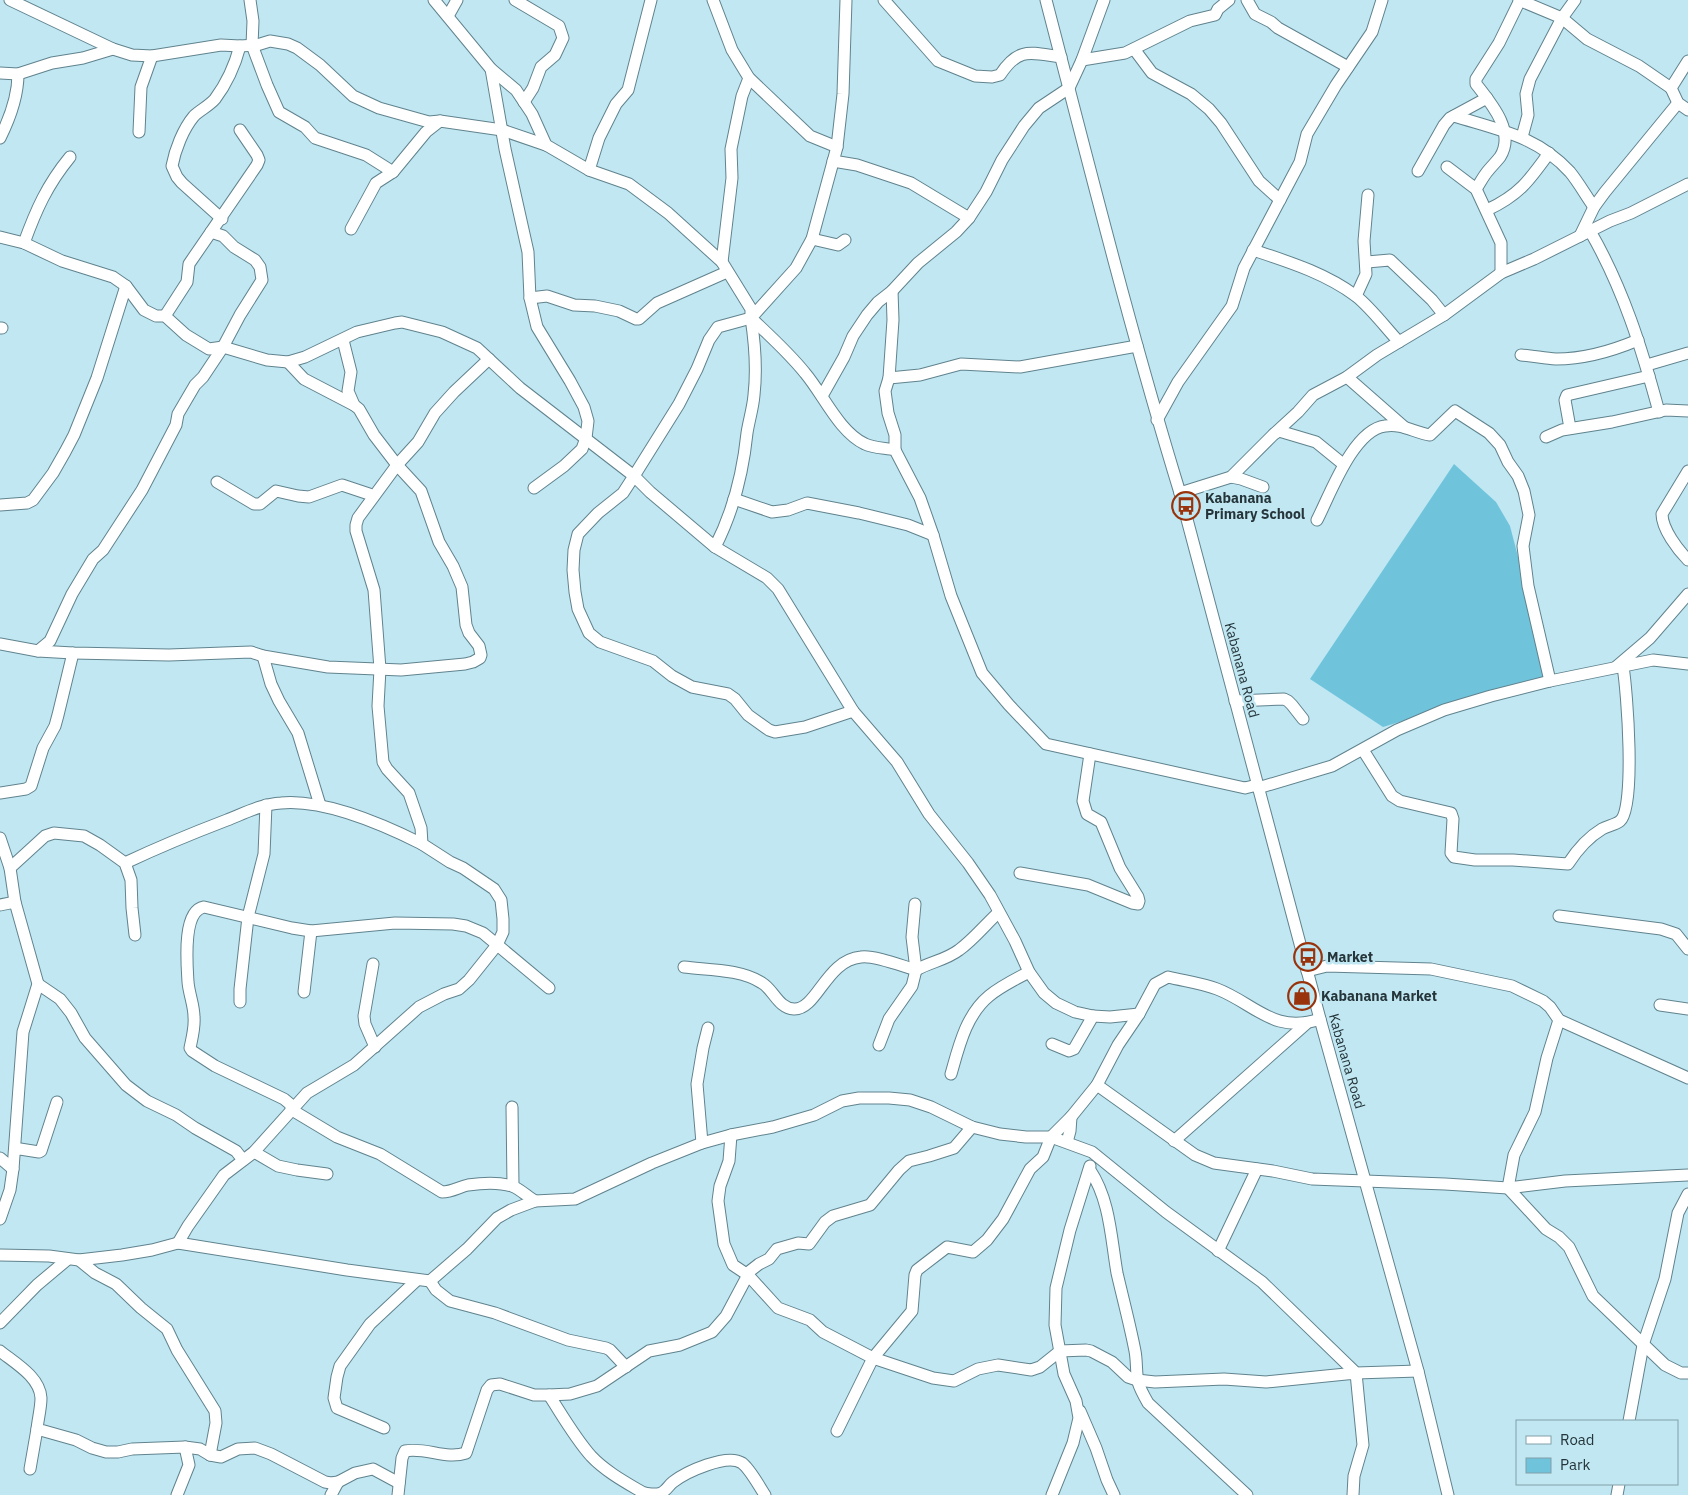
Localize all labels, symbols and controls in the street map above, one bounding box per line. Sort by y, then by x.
place label: Kabanana Primary School [1205,489,1305,523]
bus stop icon: Kabanana Primary School [1171,491,1201,521]
street label: Kabanana Road [1221,620,1263,720]
bus stop icon: Market [1293,942,1323,972]
place label: Market [1327,948,1373,966]
shop icon: Kabanana Market [1287,981,1317,1011]
place label: Kabanana Market [1321,987,1437,1005]
street label: Kabanana Road [1325,1011,1369,1111]
legend [1516,1420,1678,1485]
text: Road [1560,1430,1595,1449]
text: Park [1560,1455,1590,1474]

